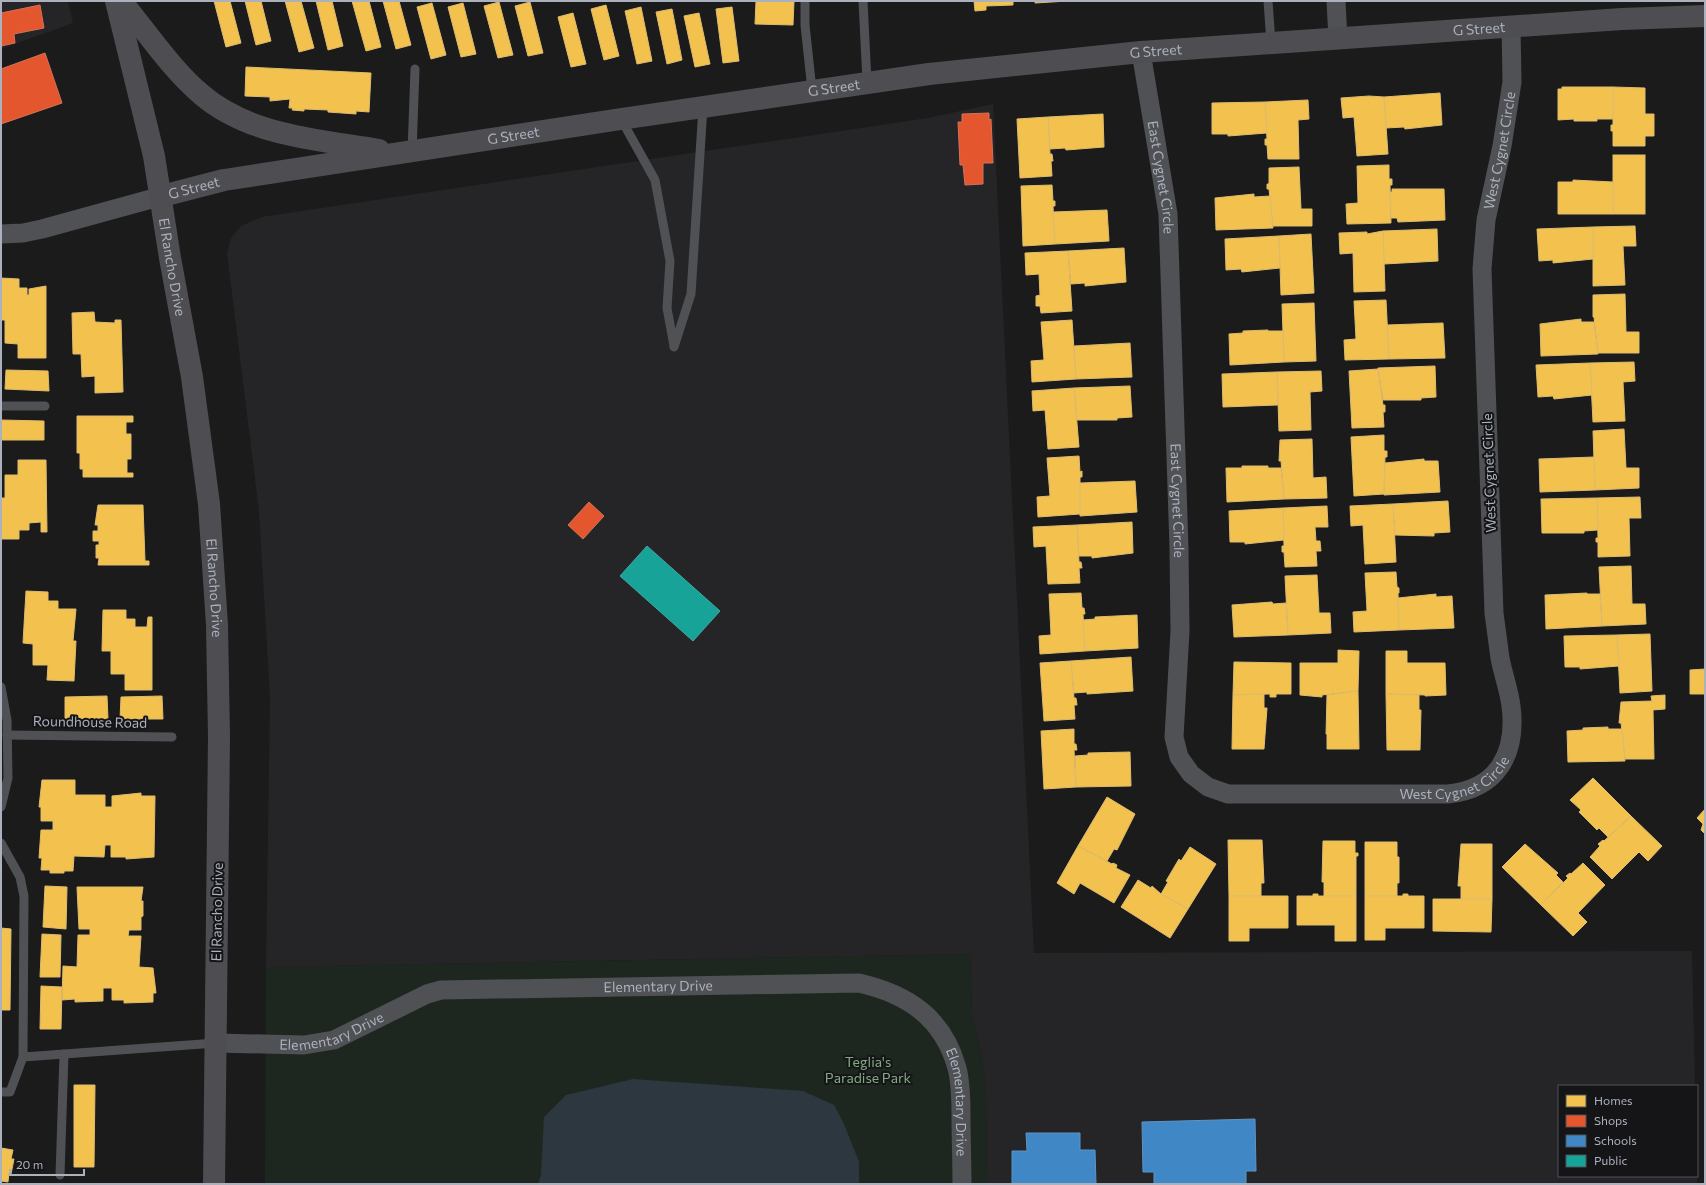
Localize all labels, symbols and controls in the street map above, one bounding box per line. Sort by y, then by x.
street label: G Street [1452,18,1506,39]
street label: G Street [1129,40,1183,61]
street label: G Street [807,75,861,100]
street label: West Cygnet Circle [1480,90,1518,211]
street label: East Cygnet Circle [1145,119,1178,234]
street label: G Street [486,123,541,147]
street label: G Street [166,172,222,202]
street label: El Rancho Drive [156,217,190,317]
street label: West Cygnet Circle [1478,413,1499,533]
street label: East Cygnet Circle [1168,443,1188,558]
street label: El Rancho Drive [203,538,226,637]
street label: Roundhouse Road [33,712,147,731]
street label: West Cygnet Circle [1400,753,1512,802]
street label: El Rancho Drive [207,862,226,962]
street label: Elementary Drive [603,976,713,995]
street label: Elementary Drive [279,1008,386,1054]
street label: Elementary Drive [943,1045,971,1157]
park label: Teglia's Paradise Park [825,1053,912,1086]
legend [1558,1085,1698,1177]
text: Homes [1594,1093,1632,1107]
text: Shops [1594,1113,1628,1127]
text: Schools [1594,1133,1637,1147]
scale bar [10,1151,84,1177]
text: Public [1594,1153,1627,1167]
text: 20 m [16,1157,43,1171]

